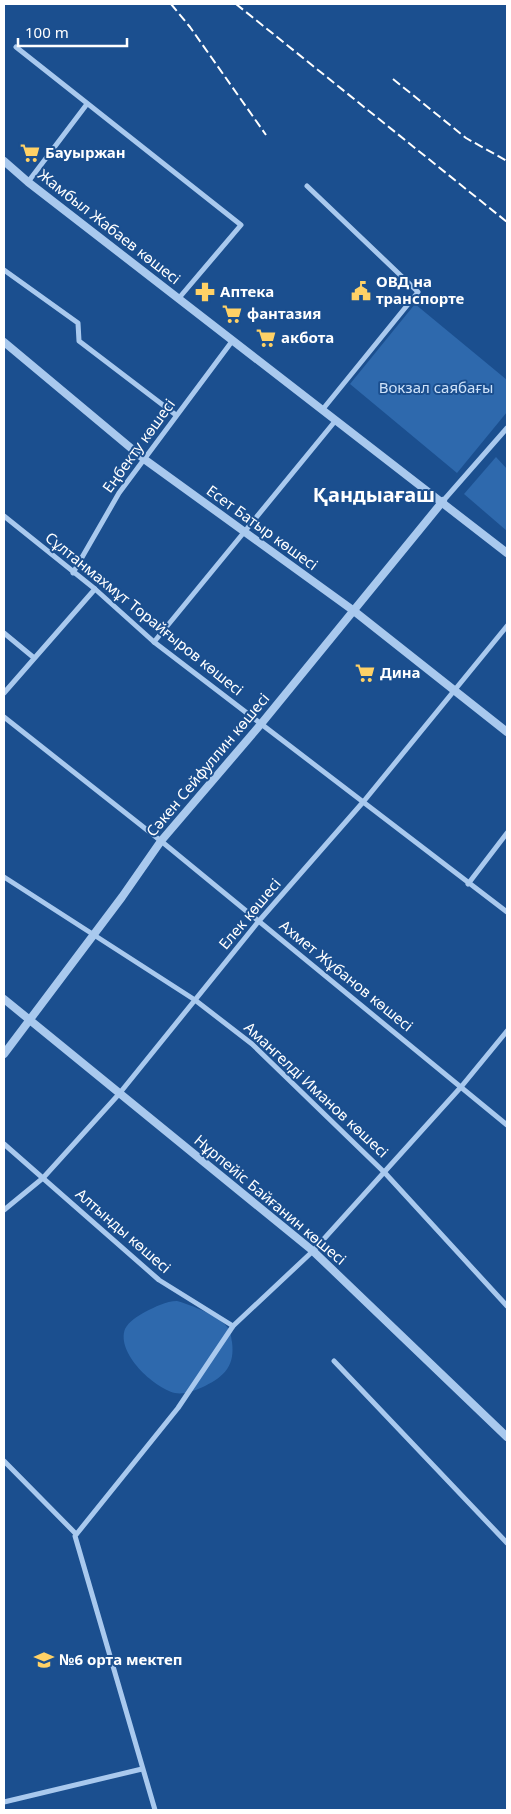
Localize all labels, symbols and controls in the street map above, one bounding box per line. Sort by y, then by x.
scale bar [18,15,126,47]
text: 100 m [25,22,69,42]
supermarket icon: Бауыржан [19,142,41,164]
place label: Бауыржан [45,142,126,162]
street label: Жамбыл Жабаев көшесі [34,164,185,288]
place label: ОВД на транспорте [376,271,465,308]
public building icon: ОВД на транспорте [350,280,372,302]
pharmacy icon: Аптека [194,281,216,303]
place label: Аптека [220,281,274,301]
supermarket icon: фантазия [221,303,243,325]
place label: фантазия [247,303,321,323]
supermarket icon: акбота [255,327,277,349]
place label: акбота [281,327,334,347]
park label: Вокзал саябағы [379,377,493,397]
street label: Еңбекту көшесі [97,394,179,496]
street label: Есет Батыр көшесі [203,480,322,574]
district label: Қандыағаш [313,481,435,508]
street label: Сұлтанмахмұт Торайғыров көшесі [42,527,248,699]
supermarket icon: Дина [354,662,376,684]
place label: Дина [380,662,421,682]
street label: Сәкен Сейфуллин көшесі [141,688,273,840]
street label: Елек көшесі [214,874,285,953]
street label: Ахмет Жұбанов көшесі [276,915,418,1035]
street label: Амангелді Иманов көшесі [240,1017,393,1161]
street label: Нұрпейіс Байғанин көшесі [191,1130,351,1269]
street label: Алтынды көшесі [72,1183,176,1277]
school or university icon: №6 орта мектеп [33,1649,55,1671]
place label: №6 орта мектеп [59,1649,183,1669]

